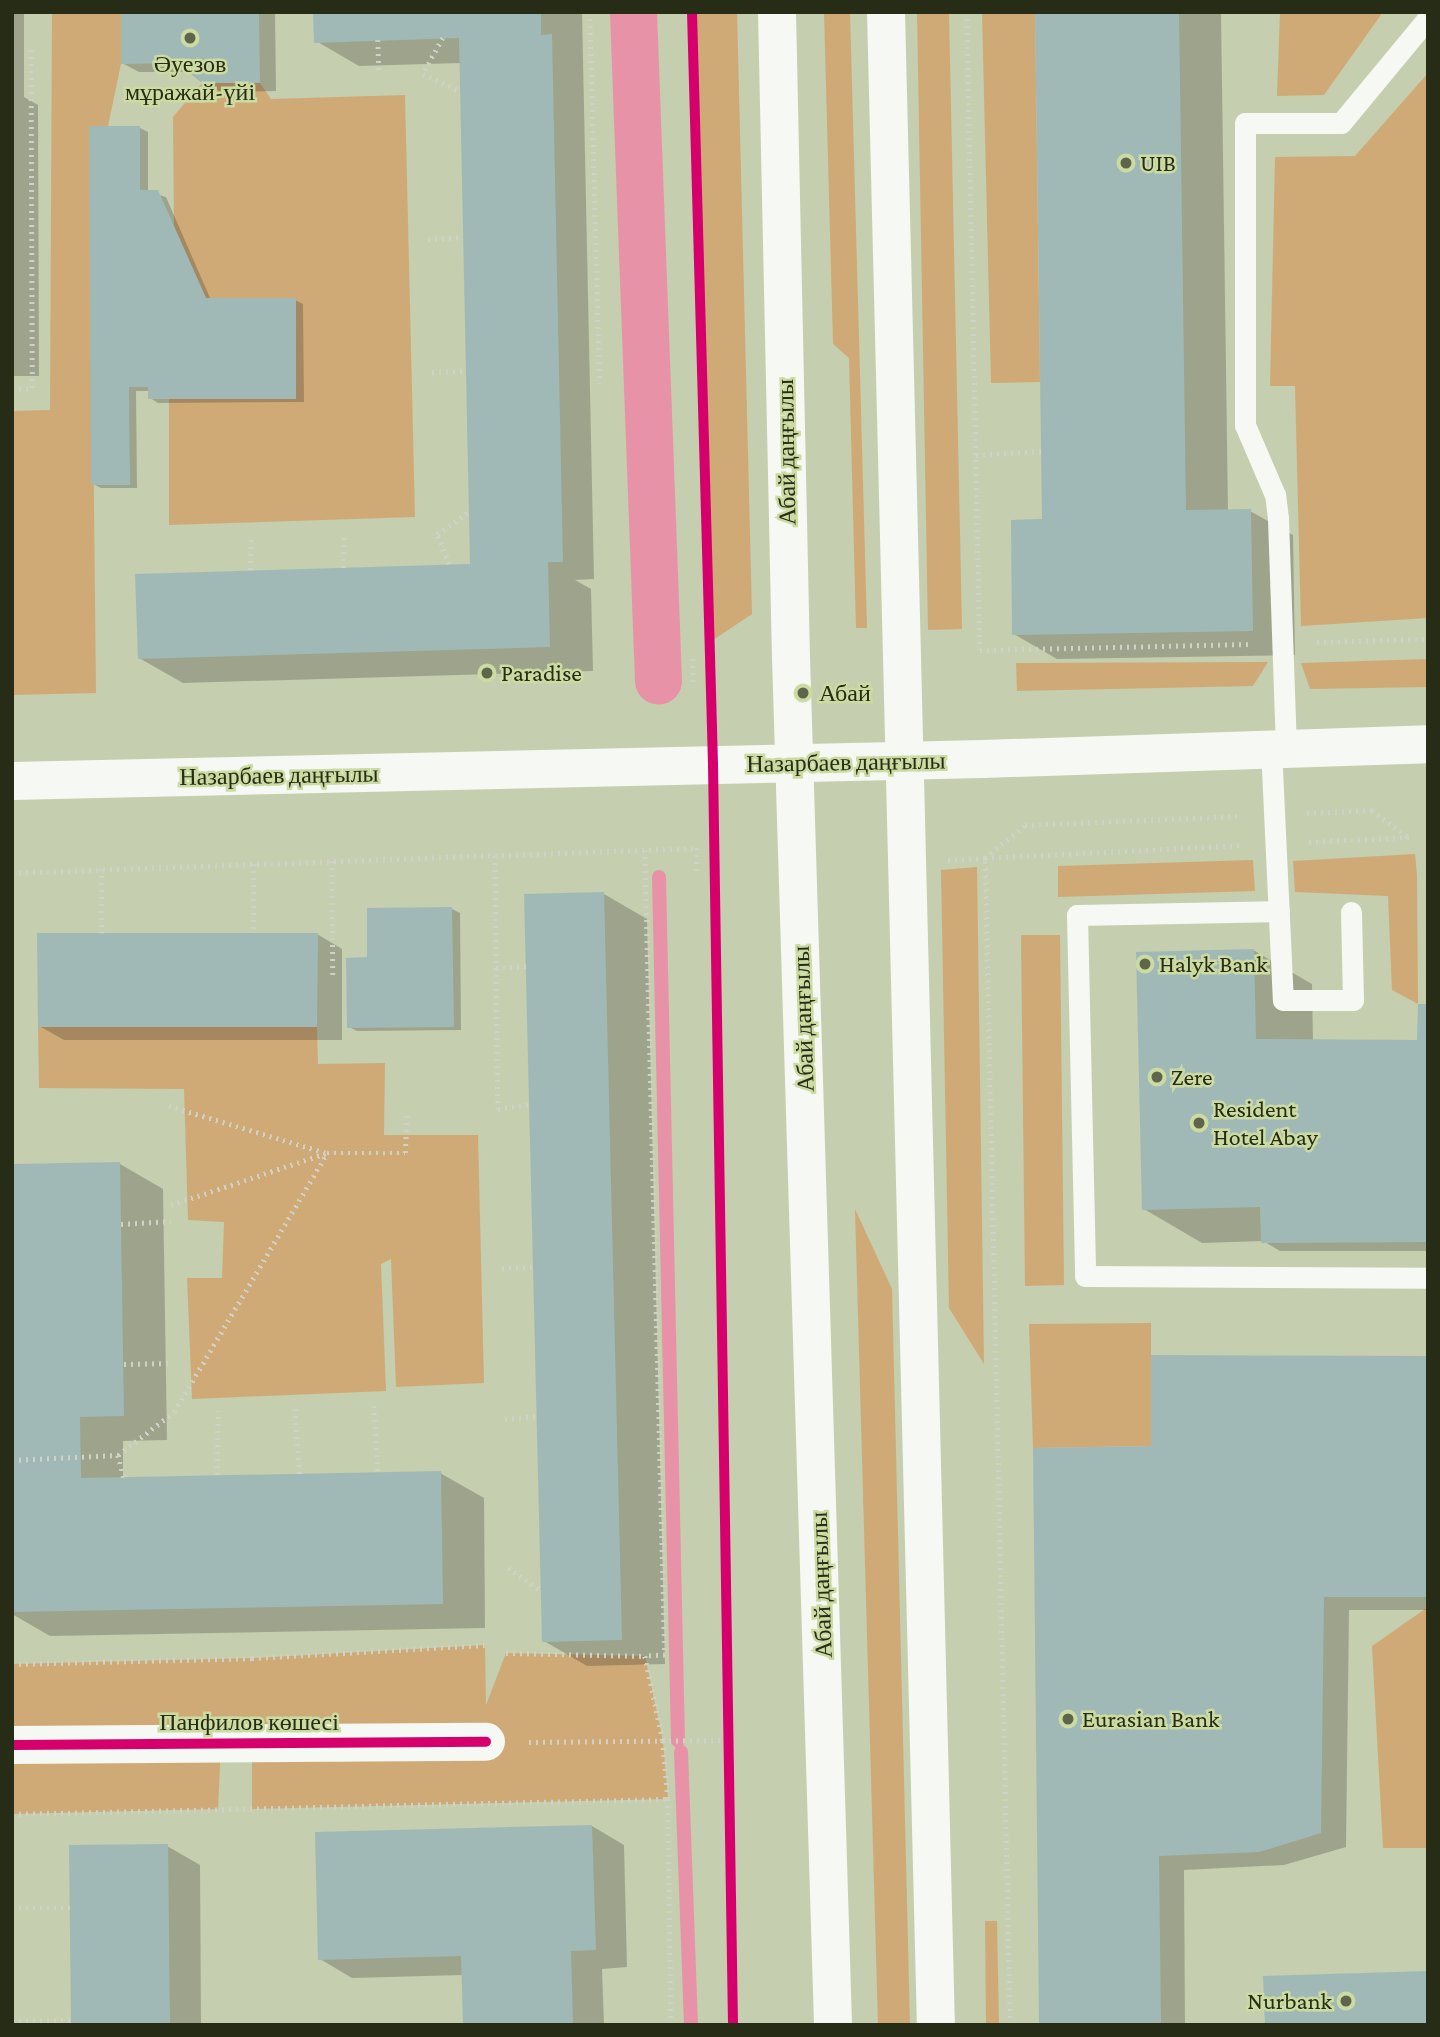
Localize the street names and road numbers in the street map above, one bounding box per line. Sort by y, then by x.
street label: Абай даңғылы [770,379,802,525]
street label: Назарбаев даңғылы [746,746,946,778]
street label: Назарбаев даңғылы [179,759,379,791]
street label: Абай даңғылы [786,945,820,1093]
street label: Абай даңғылы [804,1511,838,1659]
street label: Панфилов көшесі [159,1708,339,1736]

